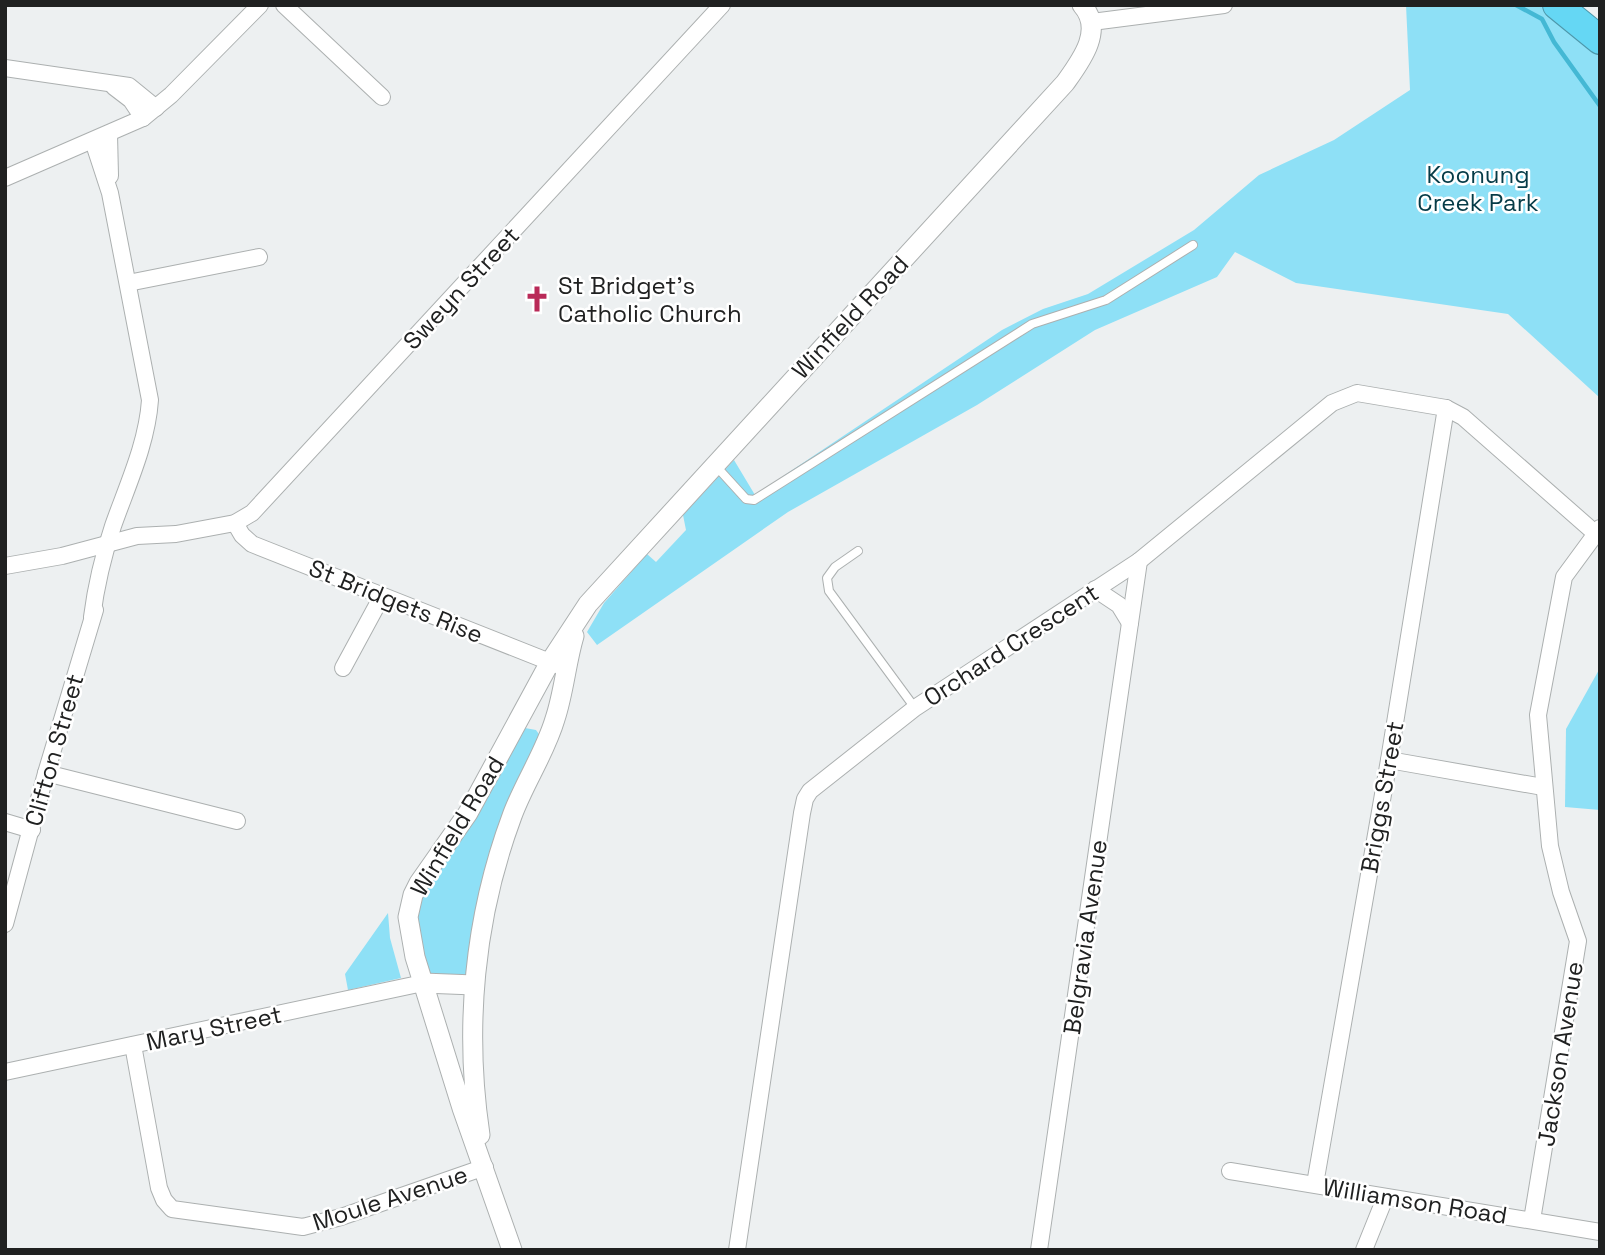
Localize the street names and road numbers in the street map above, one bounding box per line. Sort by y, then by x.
street label: Sweyn Street [396,220,526,356]
street label: Winfield Road [785,249,915,385]
street label: St Bridgets Rise [304,552,488,650]
street label: Orchard Crescent [918,577,1104,713]
street label: Clifton Street [17,670,91,830]
street label: Briggs Street [1353,719,1411,875]
street label: Winfield Road [403,750,511,902]
street label: Belgravia Avenue [1056,838,1114,1036]
street label: Jackson Avenue [1530,959,1590,1149]
street label: Mary Street [143,999,285,1057]
street label: Moule Avenue [309,1158,471,1238]
street label: Williamson Road [1321,1171,1509,1231]

